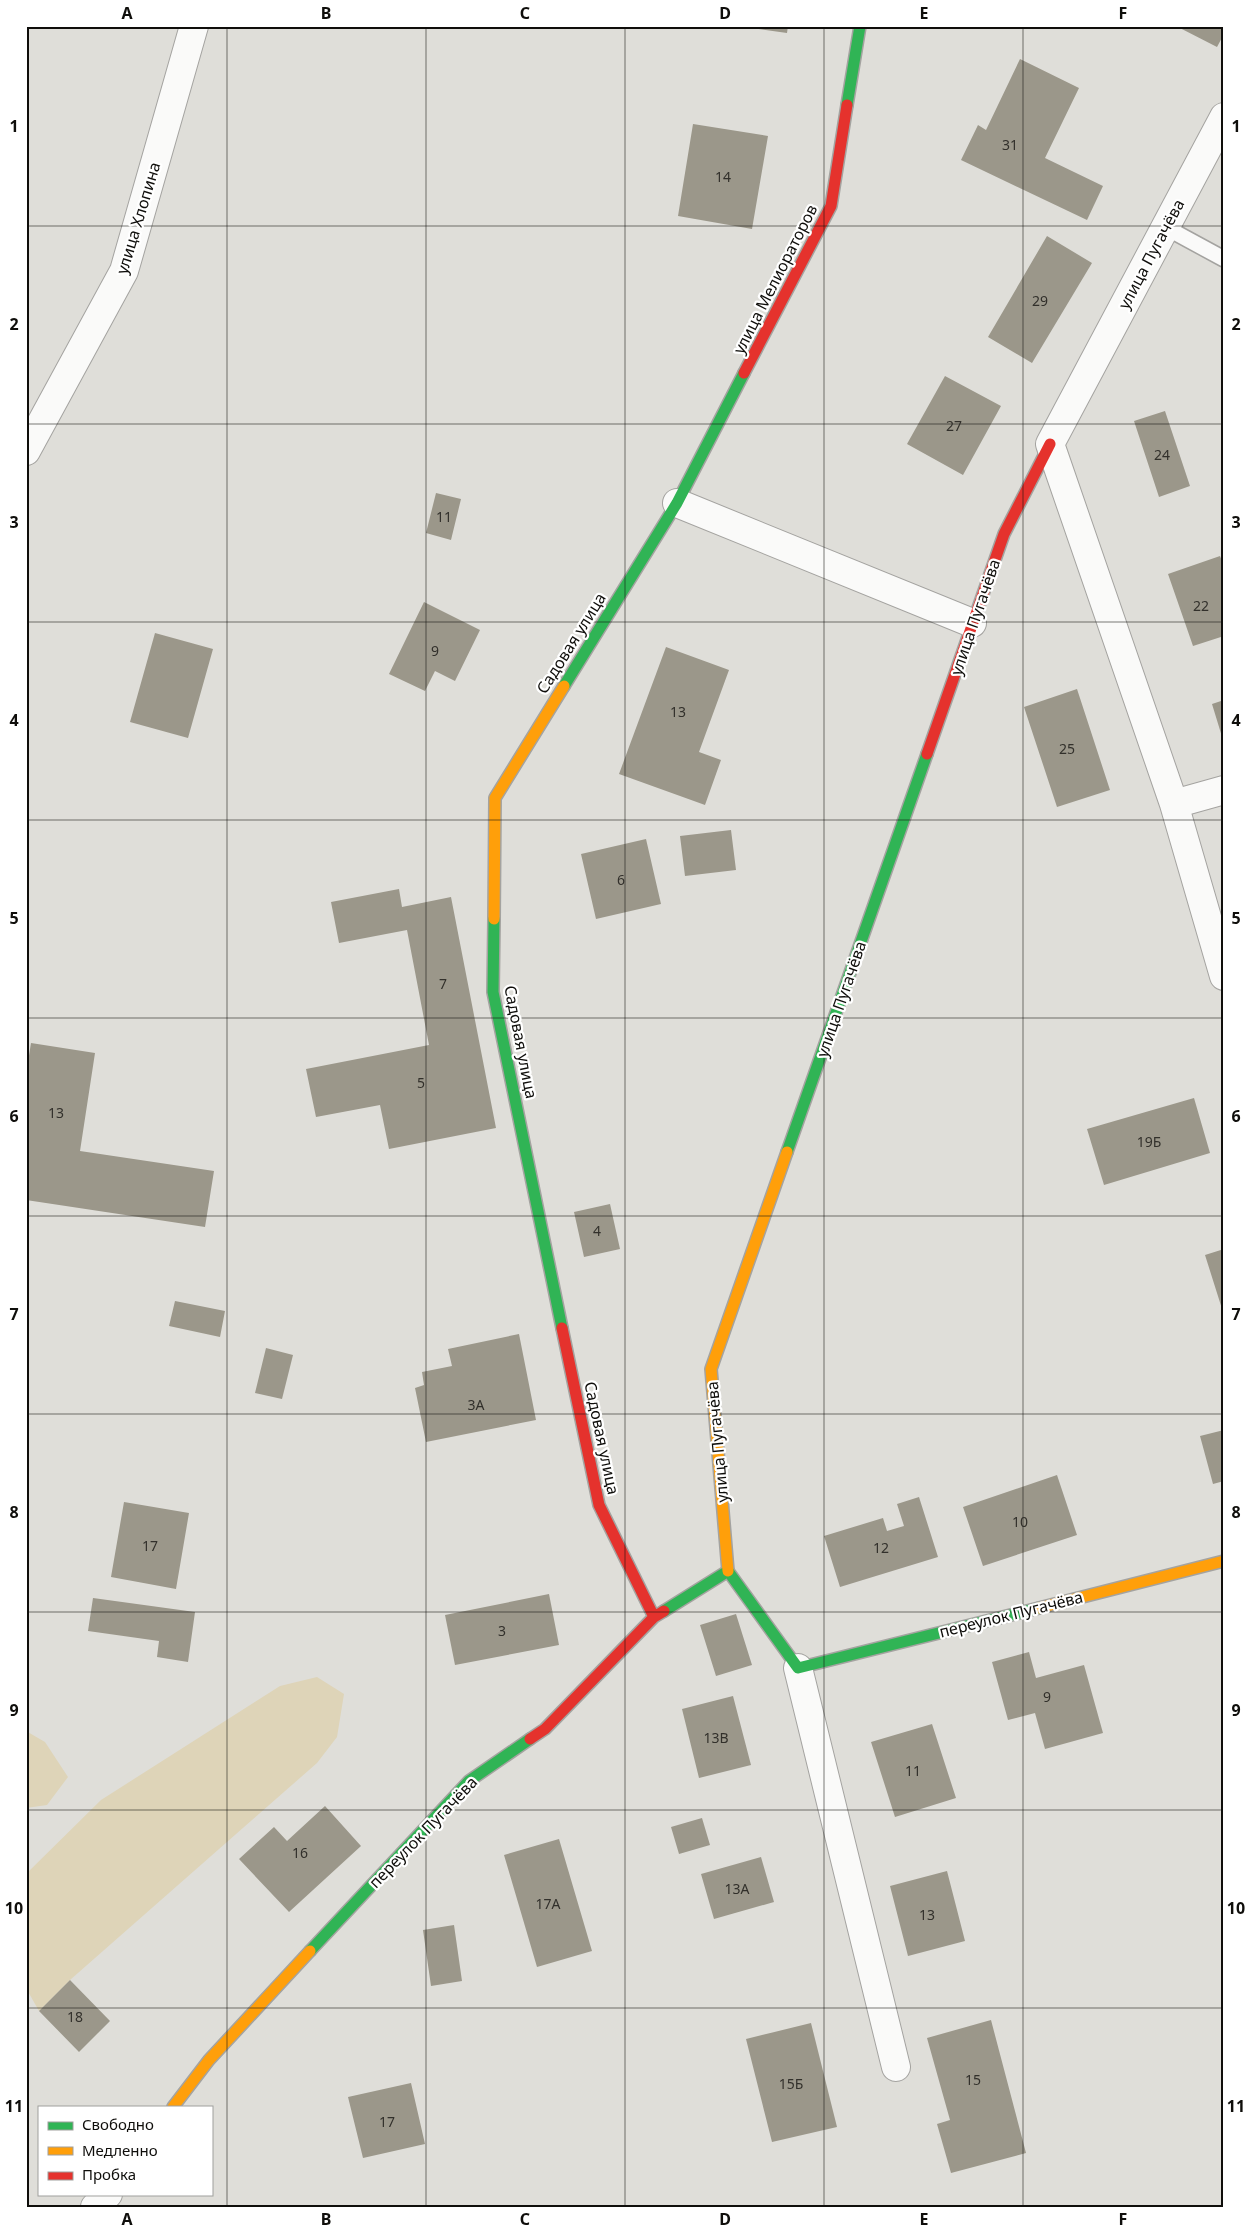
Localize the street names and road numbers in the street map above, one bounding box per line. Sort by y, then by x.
street label: улица Хлопина [110,159,166,277]
street label: улица Пугачёва [1113,195,1189,313]
street label: улица Мелиораторов [728,200,822,358]
street label: улица Пугачёва [945,556,1005,678]
street label: Садовая улица [531,588,611,698]
street label: улица Пугачёва [811,938,871,1060]
street label: Садовая улица [499,983,543,1101]
street label: Садовая улица [579,1379,625,1497]
street label: улица Пугачёва [701,1381,733,1503]
street label: переулок Пугачёва [937,1585,1085,1643]
street label: переулок Пугачёва [364,1771,482,1893]

